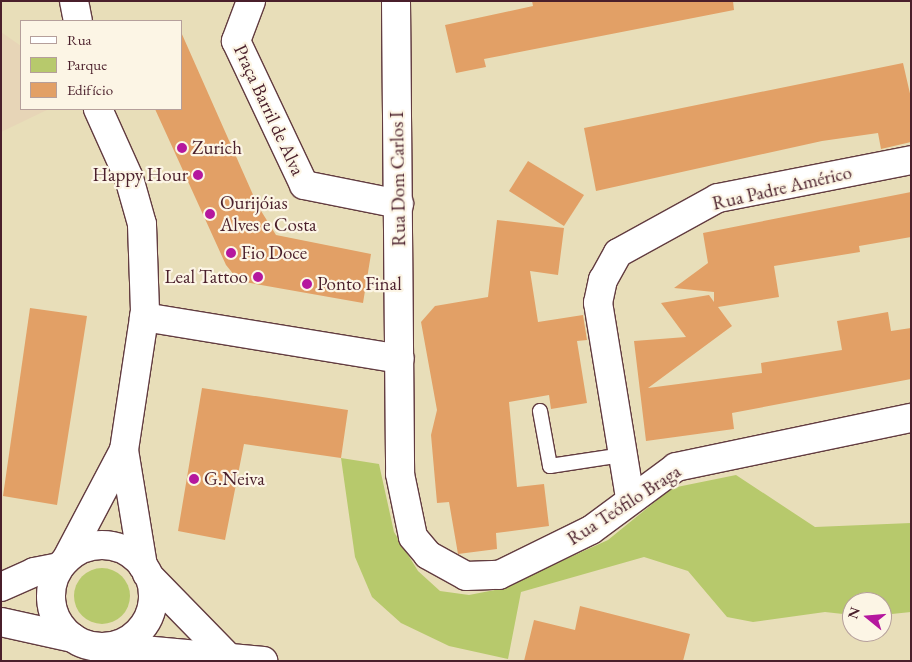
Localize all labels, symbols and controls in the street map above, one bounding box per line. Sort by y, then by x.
legend [20,20,182,110]
text: Rua [67,30,92,49]
street label: Praça Barril de Alva [229,41,309,179]
text: Parque [67,55,107,74]
text: Edifício [67,80,113,99]
street label: Rua Dom Carlos I [385,111,411,247]
place label: Zurich [192,137,242,159]
marker: Zurich [176,142,188,154]
street label: Rua Padre Américo [710,161,854,215]
place label: Happy Hour [93,164,188,186]
marker: Happy Hour [192,169,204,181]
place label: Ourijóias Alves e Costa [220,192,317,236]
marker: Ourijóias Alves e Costa [204,208,216,220]
place label: Fio Doce [241,242,307,264]
marker: Fio Doce [225,247,237,259]
place label: Leal Tattoo [164,266,248,288]
marker: Leal Tattoo [252,271,264,283]
place label: Ponto Final [317,273,402,295]
marker: Ponto Final [301,278,313,290]
street label: Rua Teófilo Braga [563,460,685,550]
place label: G.Neiva [204,468,265,490]
marker: G.Neiva [188,473,200,485]
north arrow [842,592,892,642]
text: N [843,605,864,621]

